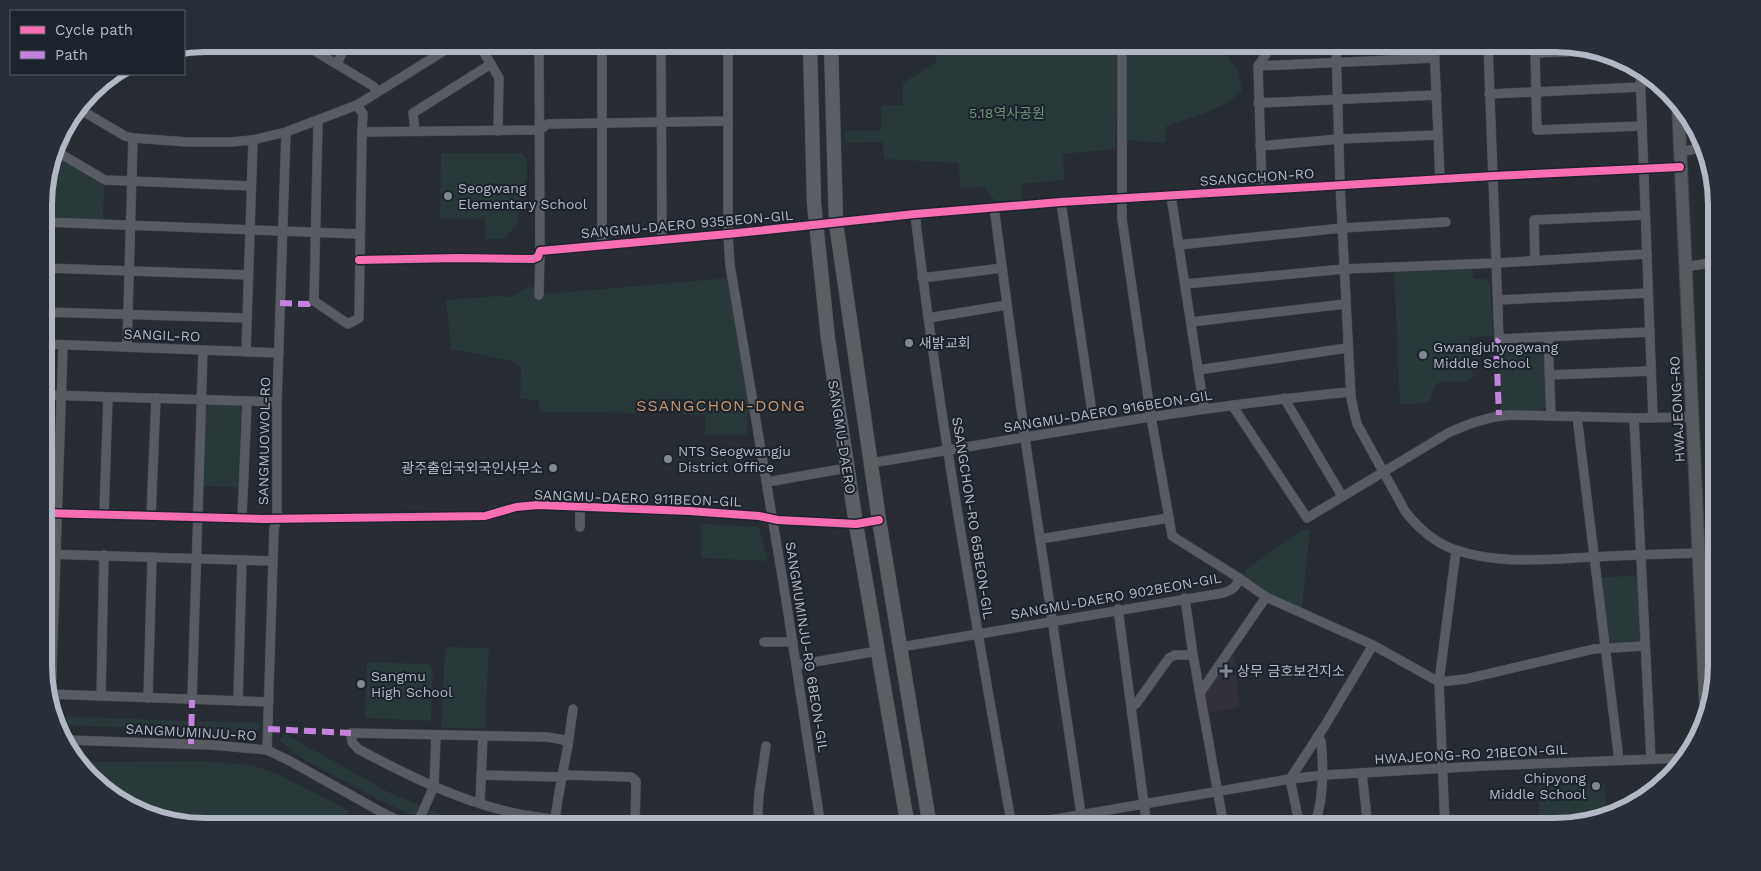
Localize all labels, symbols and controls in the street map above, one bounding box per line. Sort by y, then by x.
legend [10,10,185,75]
text: Cycle path [55,21,133,39]
text: Path [55,46,88,64]
park label: 5.18역사공원 [969,105,1045,121]
street label: SSANGCHON-RO [1199,165,1315,189]
place label: Seogwang Elementary School [458,180,588,212]
marker: Seogwang Elementary School [442,190,454,202]
street label: SANGMU-DAERO 935BEON-GIL [580,207,794,241]
street label: SANGIL-RO [123,326,201,344]
place label: 새밝교회 [919,335,971,351]
marker: 새밝교회 [903,337,915,349]
place label: Gwangjuhyogwang Middle School [1433,339,1559,371]
marker: Gwangjuhyogwang Middle School [1417,349,1429,361]
street label: HWAJEONG-RO [1666,355,1688,463]
street label: SANGMUOWOL-RO [255,377,273,505]
street label: SANGMU-DAERO [825,379,859,495]
street label: SANGMU-DAERO 916BEON-GIL [1003,387,1213,435]
district label: SSANGCHON-DONG [636,396,806,415]
street label: SSANGCHON-RO 65BEON-GIL [949,416,997,620]
place label: NTS Seogwangju District Office [678,443,791,475]
marker: NTS Seogwangju District Office [662,453,674,465]
place label: 광주출입국외국인사무소 [401,460,543,476]
marker: 광주출입국외국인사무소 [547,462,559,474]
street label: SANGMU-DAERO 911BEON-GIL [534,486,742,510]
street label: SANGMUMINJU-RO 6BEON-GIL [782,541,832,753]
street label: SANGMU-DAERO 902BEON-GIL [1009,570,1223,622]
place label: 상무 금호보건지소 [1237,663,1345,679]
marker: 상무 금호보건지소 [1219,664,1233,678]
place label: Sangmu High School [371,668,453,700]
marker: Sangmu High School [355,678,367,690]
street label: SANGMUMINJU-RO [125,721,257,743]
street label: HWAJEONG-RO 21BEON-GIL [1374,741,1568,767]
place label: Chipyong Middle School [1489,770,1587,802]
marker: Chipyong Middle School [1590,780,1602,792]

